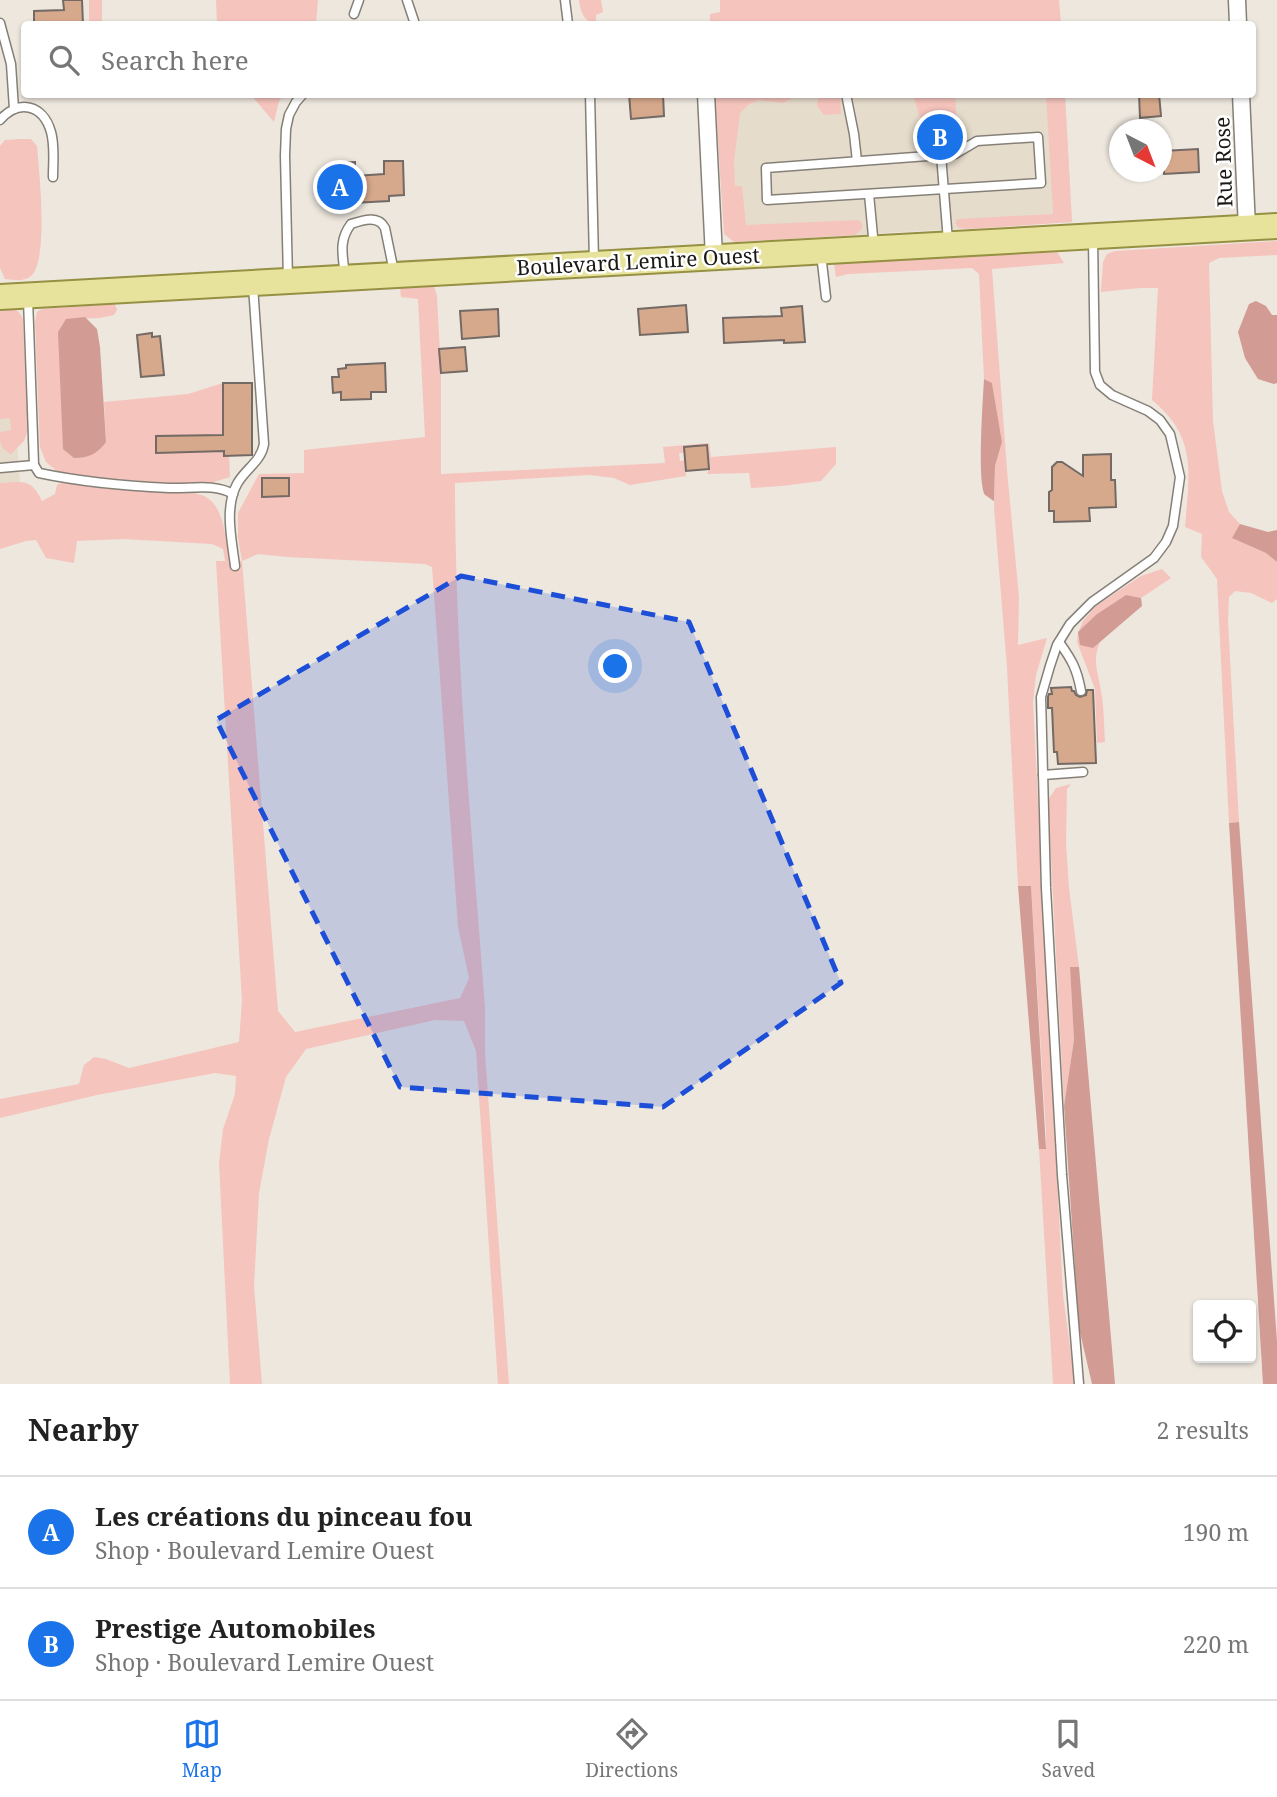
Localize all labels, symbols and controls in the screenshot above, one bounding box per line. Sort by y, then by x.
search box [21,21,1256,98]
icon: search [45,41,83,79]
text: Search here [101,42,249,78]
pin: B [917,111,963,163]
street label: Rue Rose [1207,116,1239,208]
north arrow [1109,119,1172,182]
pin: A [317,161,363,213]
street label: Boulevard Lemire Ouest [516,241,760,281]
your location [598,649,632,683]
map controls [1193,1300,1256,1363]
button: locate [1193,1300,1256,1363]
text: Nearby [28,1409,139,1450]
text: 2 results [1156,1414,1249,1446]
text: Les créations du pinceau fou [95,1498,473,1534]
text: A [42,1516,60,1548]
text: 190 m [1183,1516,1249,1548]
text: Shop · Boulevard Lemire Ouest [95,1534,434,1566]
text: Prestige Automobiles [95,1610,376,1646]
text: B [43,1628,59,1660]
text: 220 m [1183,1628,1249,1660]
text: Shop · Boulevard Lemire Ouest [95,1646,434,1678]
tab: Map [182,1715,222,1783]
tab: Directions [585,1715,678,1783]
tab: Saved [1041,1715,1095,1783]

